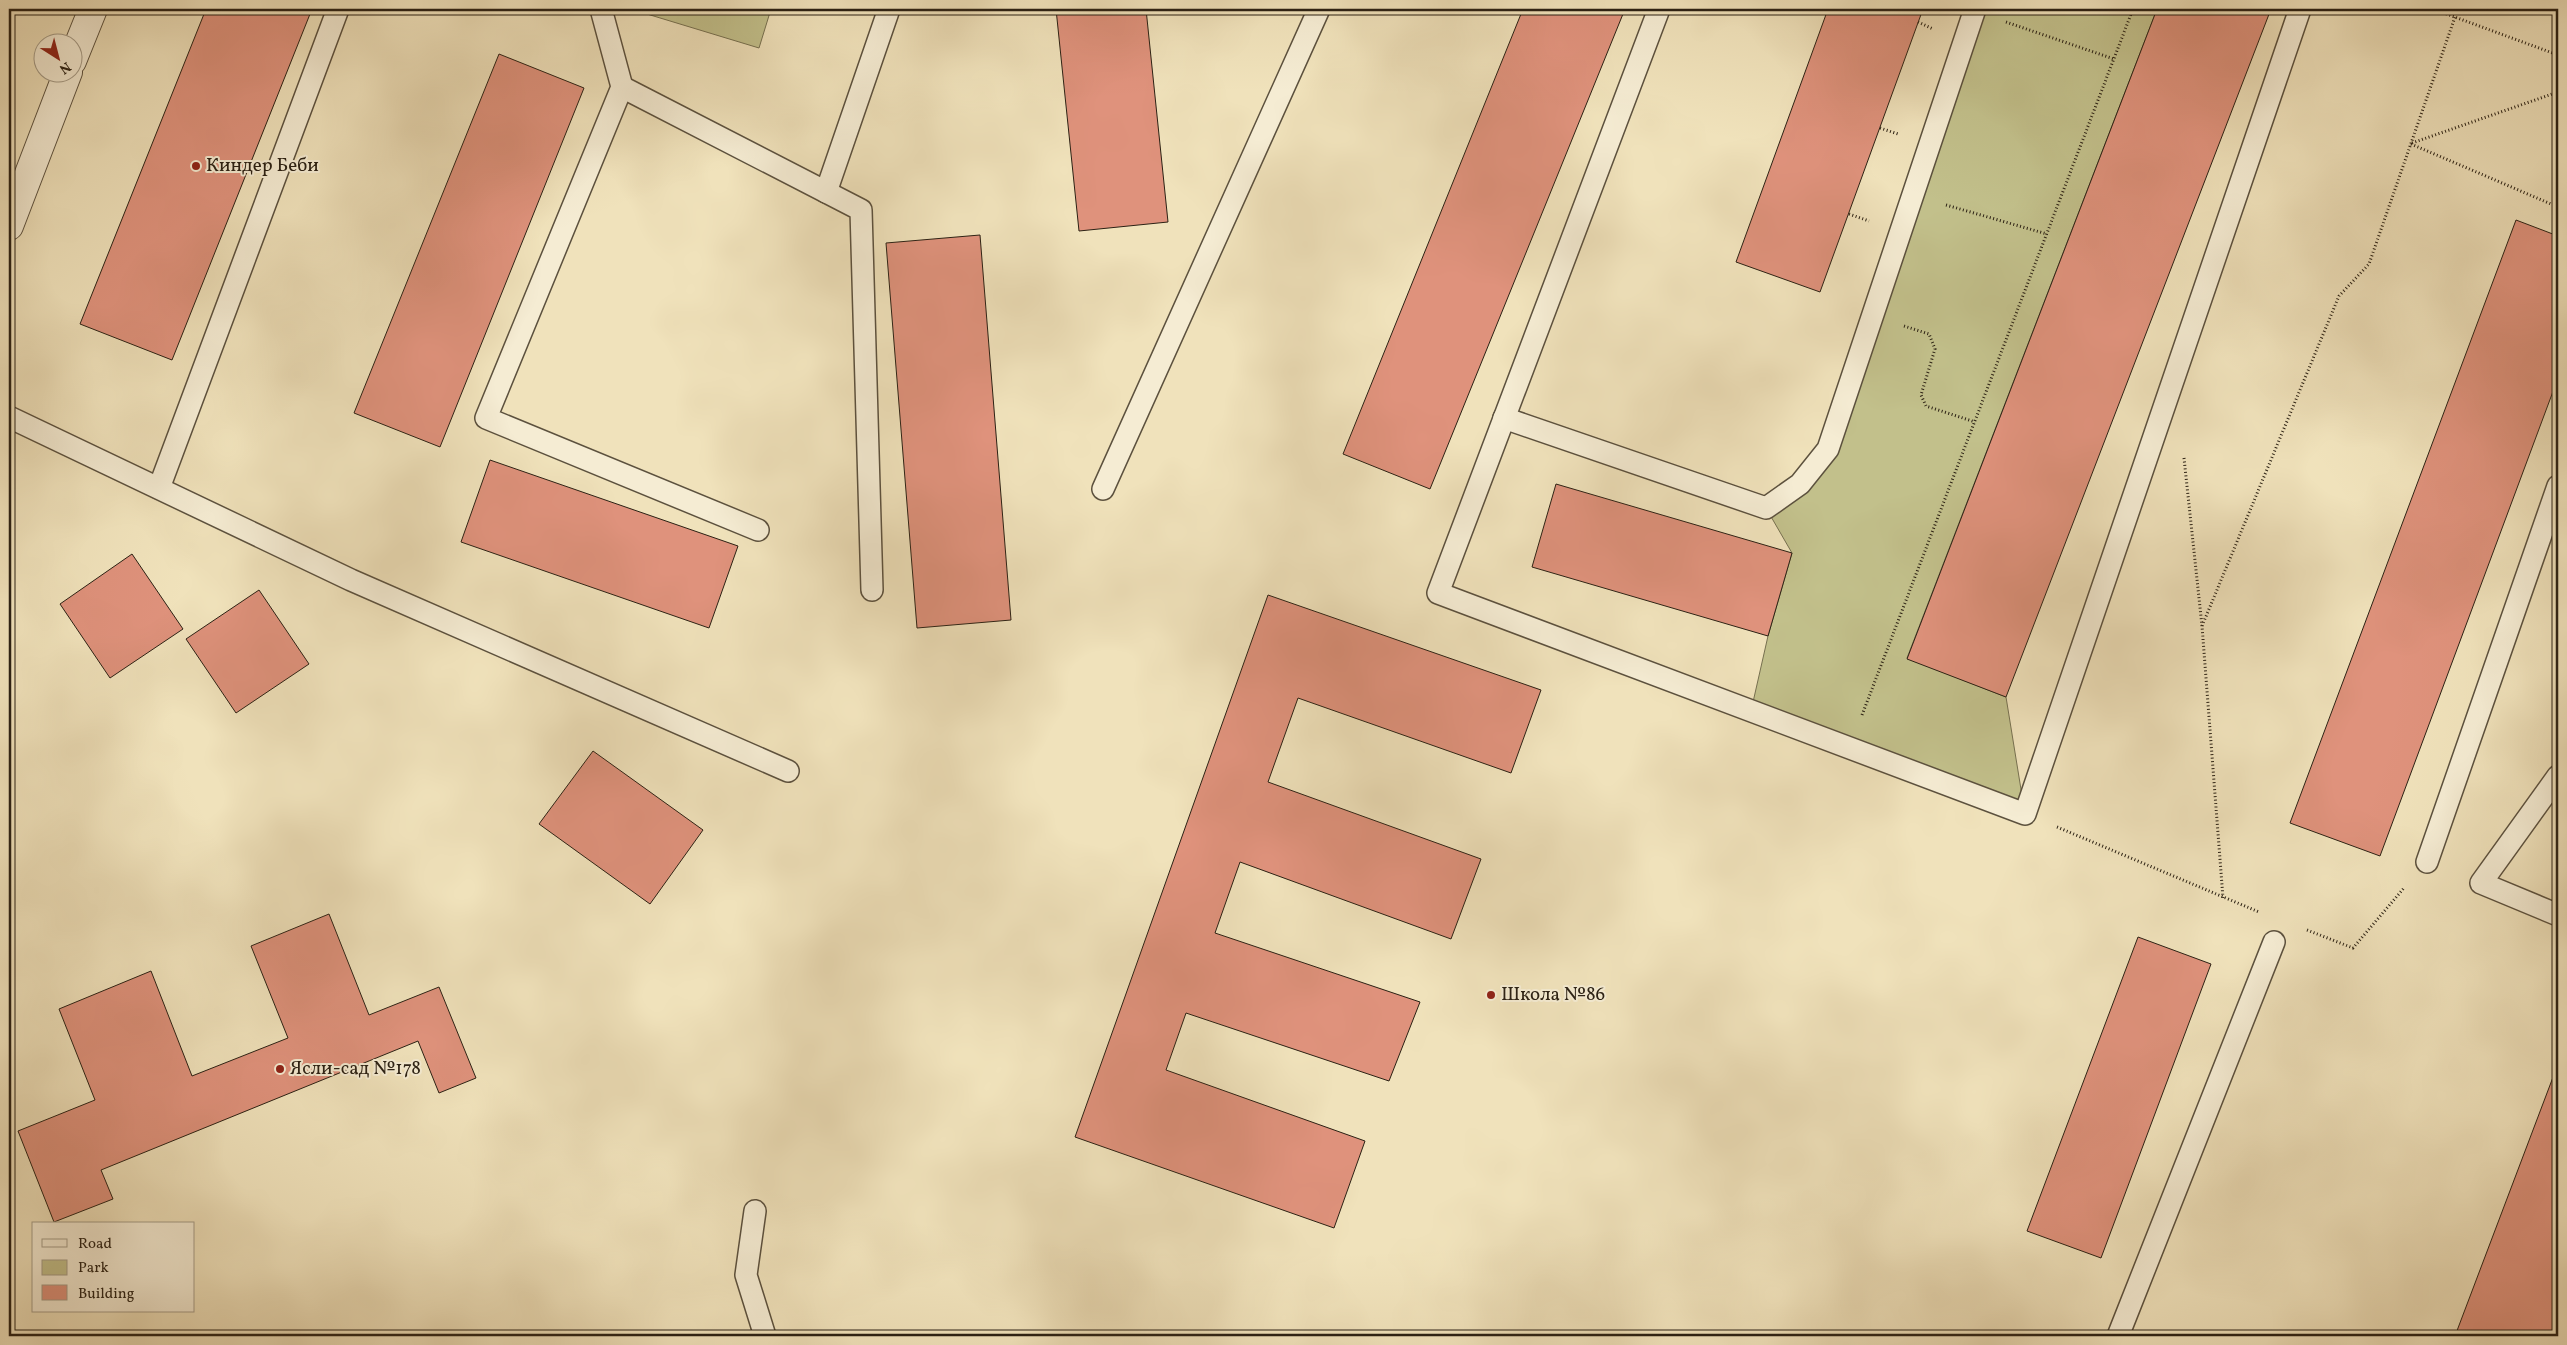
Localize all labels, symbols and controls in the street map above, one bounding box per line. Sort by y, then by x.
north arrow [32,32,82,82]
text: N [55,57,74,78]
place label: Киндер Беби [206,153,319,179]
marker: Киндер Беби [190,160,202,172]
place label: Школа №86 [1501,982,1605,1008]
marker: Школа №86 [1485,989,1497,1001]
place label: Ясли-сад №178 [290,1056,421,1082]
marker: Ясли-сад №178 [274,1063,286,1075]
legend [32,1222,195,1312]
text: Road [78,1234,112,1255]
text: Park [78,1258,109,1279]
text: Building [78,1284,135,1305]

